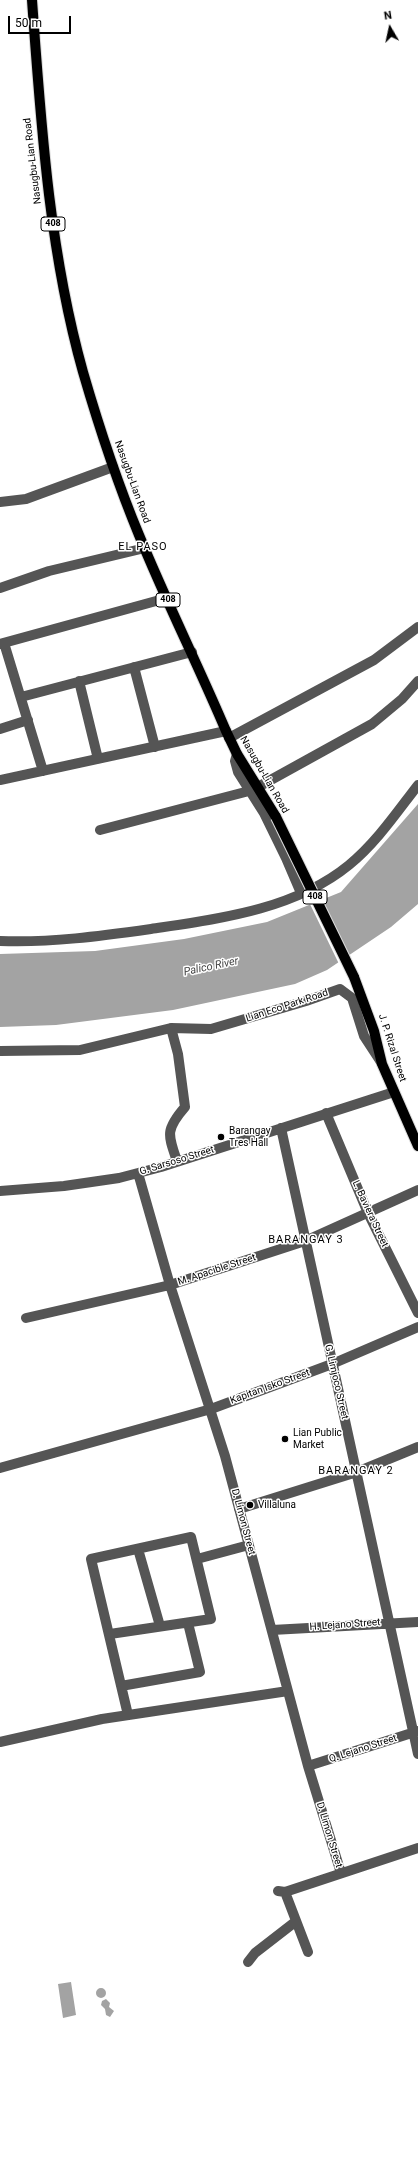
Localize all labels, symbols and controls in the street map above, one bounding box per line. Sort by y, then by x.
scale bar [10,8,73,34]
north arrow [370,8,410,48]
text: N [383,9,393,23]
text: 50 m [15,16,42,30]
street label: Nasugbu-Lian Road [22,117,44,205]
road number: 408 [41,217,65,231]
street label: Nasugbu-Lian Road [111,439,153,525]
district label: EL PASO [118,540,168,554]
road number: 408 [156,593,180,607]
street label: Nasugbu-Lian Road [237,734,291,816]
road number: 408 [303,890,327,904]
water label: Palico River [182,955,240,979]
street label: Lian Eco Park Road [244,987,330,1025]
street label: J. P. Rizal Street [375,1012,409,1084]
place label: Barangay Tres Hall [229,1125,271,1148]
marker: Barangay Tres Hall [216,1132,226,1142]
street label: G. Sarsoso Street [138,1144,216,1178]
street label: L. Baviera Street [349,1179,391,1249]
district label: BARANGAY 3 [268,1233,344,1247]
street label: M. Apacible Street [176,1252,258,1288]
street label: G. Limjoco Street [322,1343,350,1421]
street label: Kapitan Isko Street [228,1367,312,1407]
place label: Lian Public Market [293,1427,342,1450]
marker: Lian Public Market [280,1434,290,1444]
district label: BARANGAY 2 [318,1464,394,1478]
street label: D. Limon Street [228,1488,258,1556]
place label: Villaluna [258,1499,296,1511]
marker: Villaluna [245,1500,255,1510]
street label: H. Lejano Street [309,1617,381,1633]
street label: Q. Lejano Street [328,1732,398,1766]
street label: D. Limon Street [313,1801,345,1869]

